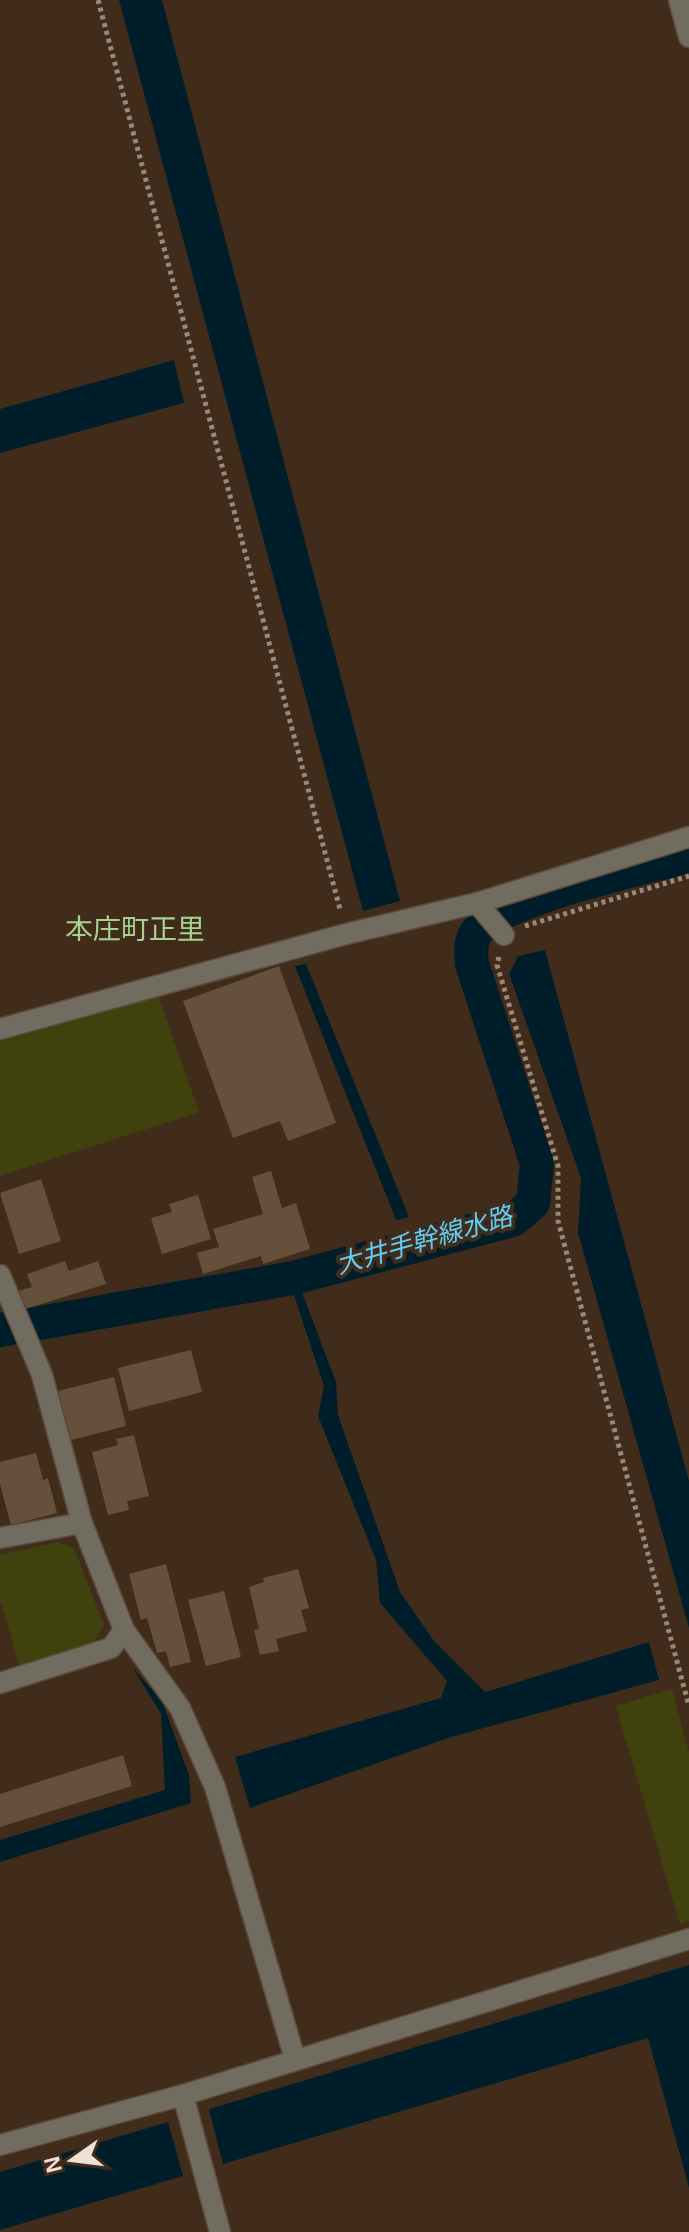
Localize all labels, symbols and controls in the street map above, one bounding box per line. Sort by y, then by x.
district label: 本庄町正里 [65,914,205,945]
water label: 大井手幹線水路 [332,1200,518,1280]
north arrow [32,2120,112,2200]
text: N [39,2154,67,2175]

